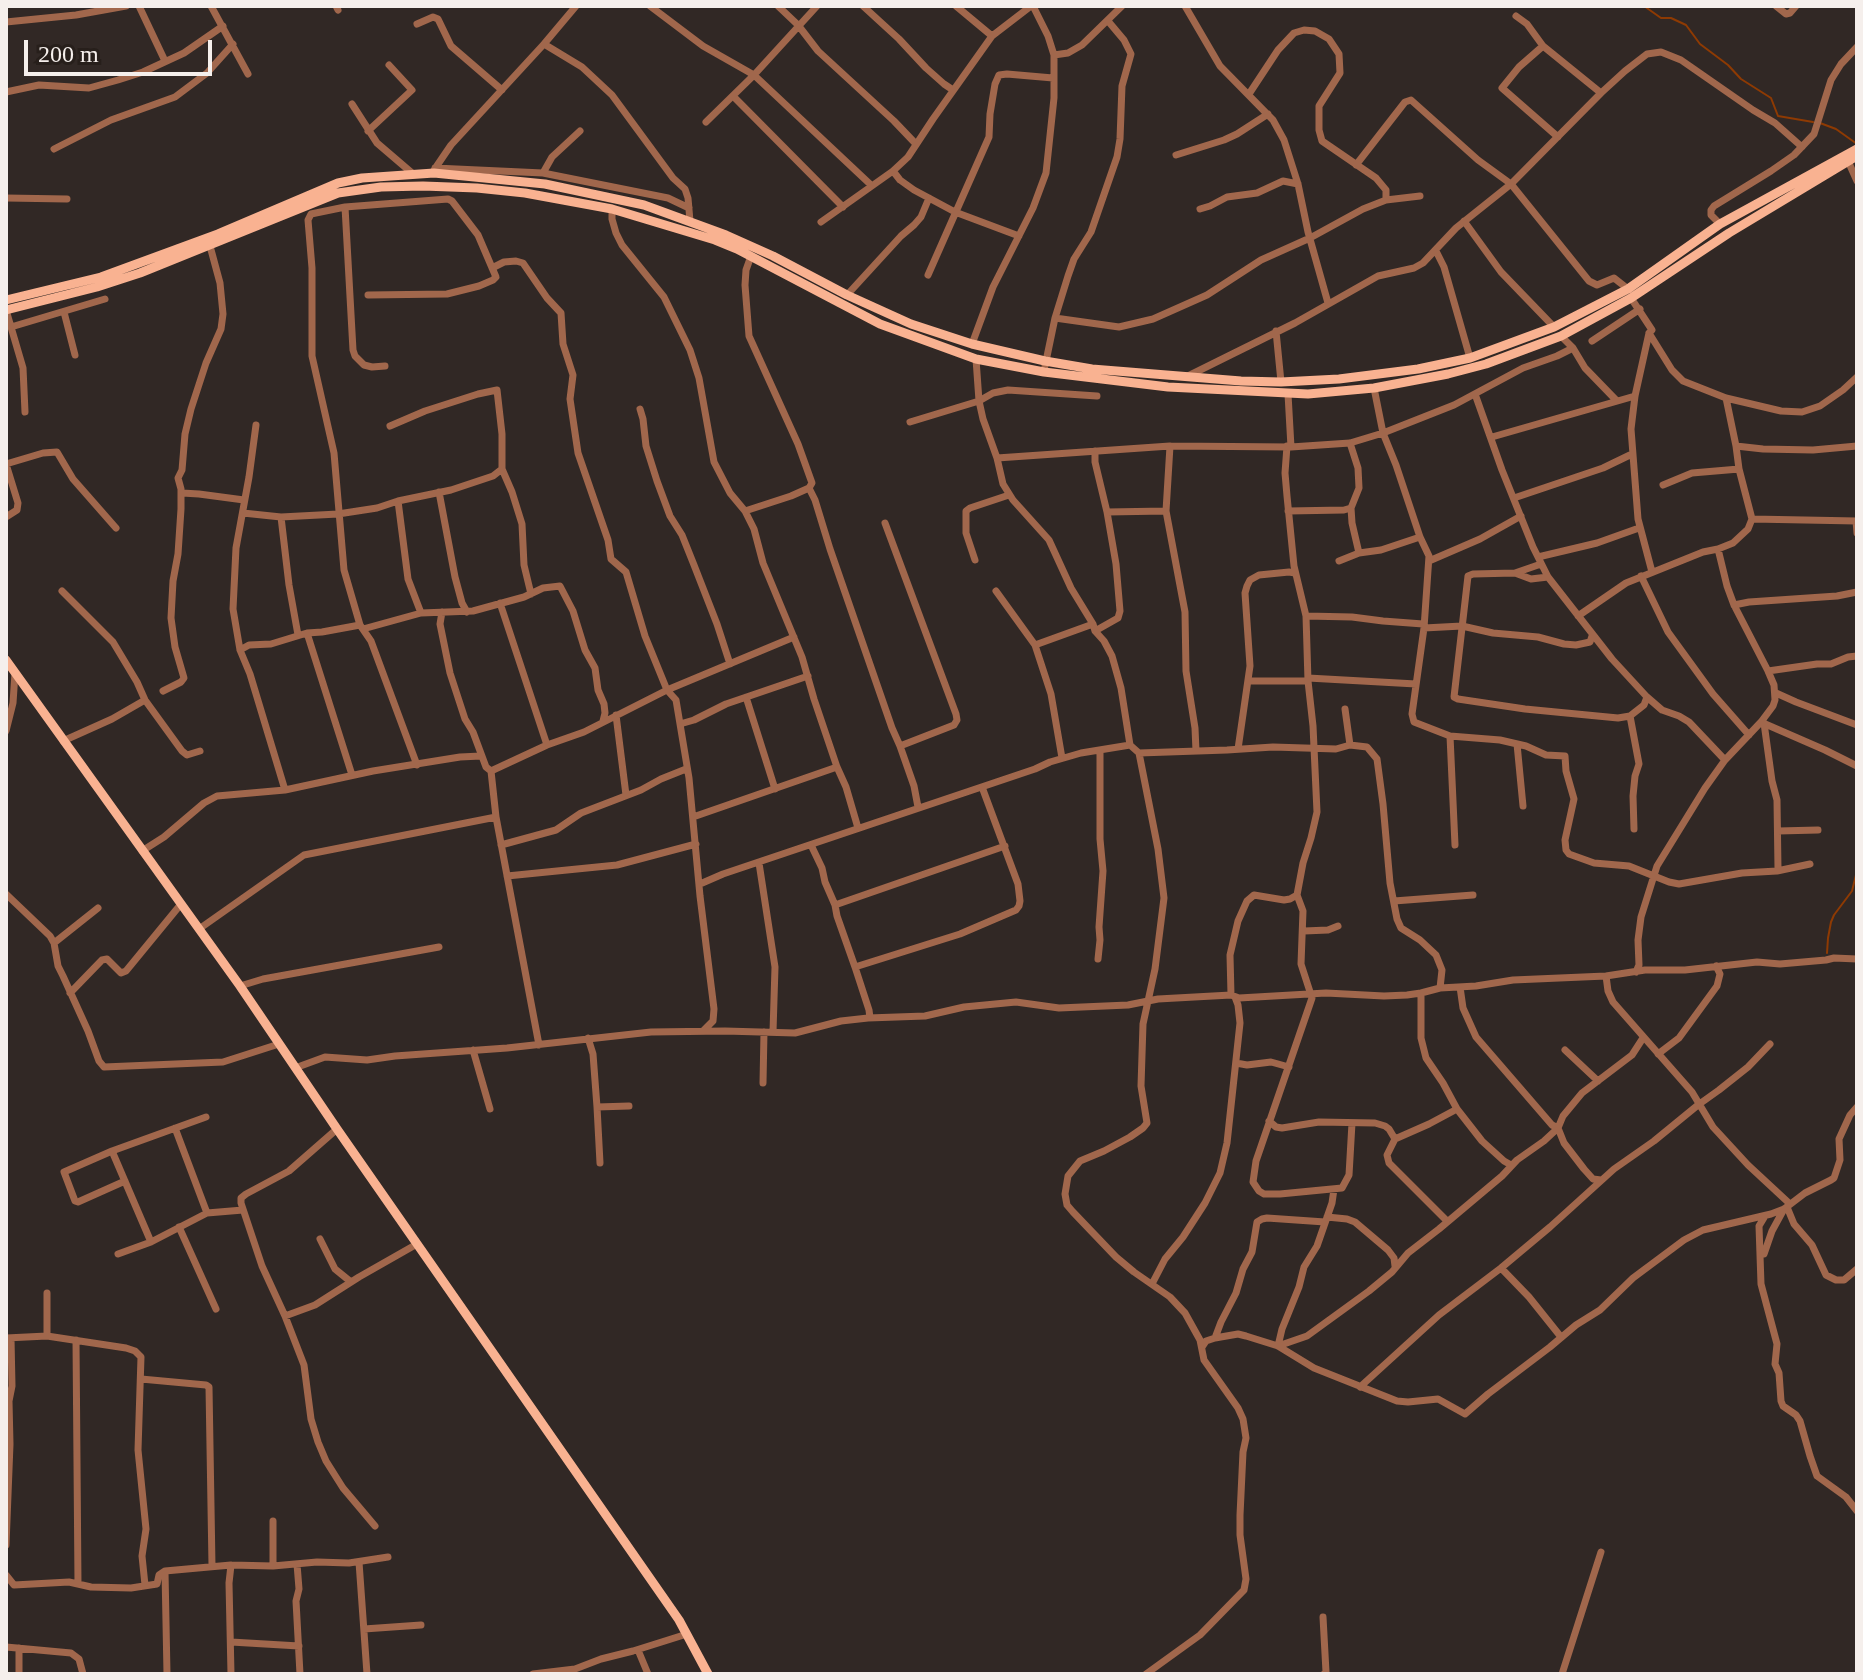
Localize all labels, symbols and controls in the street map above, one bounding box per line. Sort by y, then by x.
scale bar [28,24,216,74]
text: 200 m [38,41,99,67]

